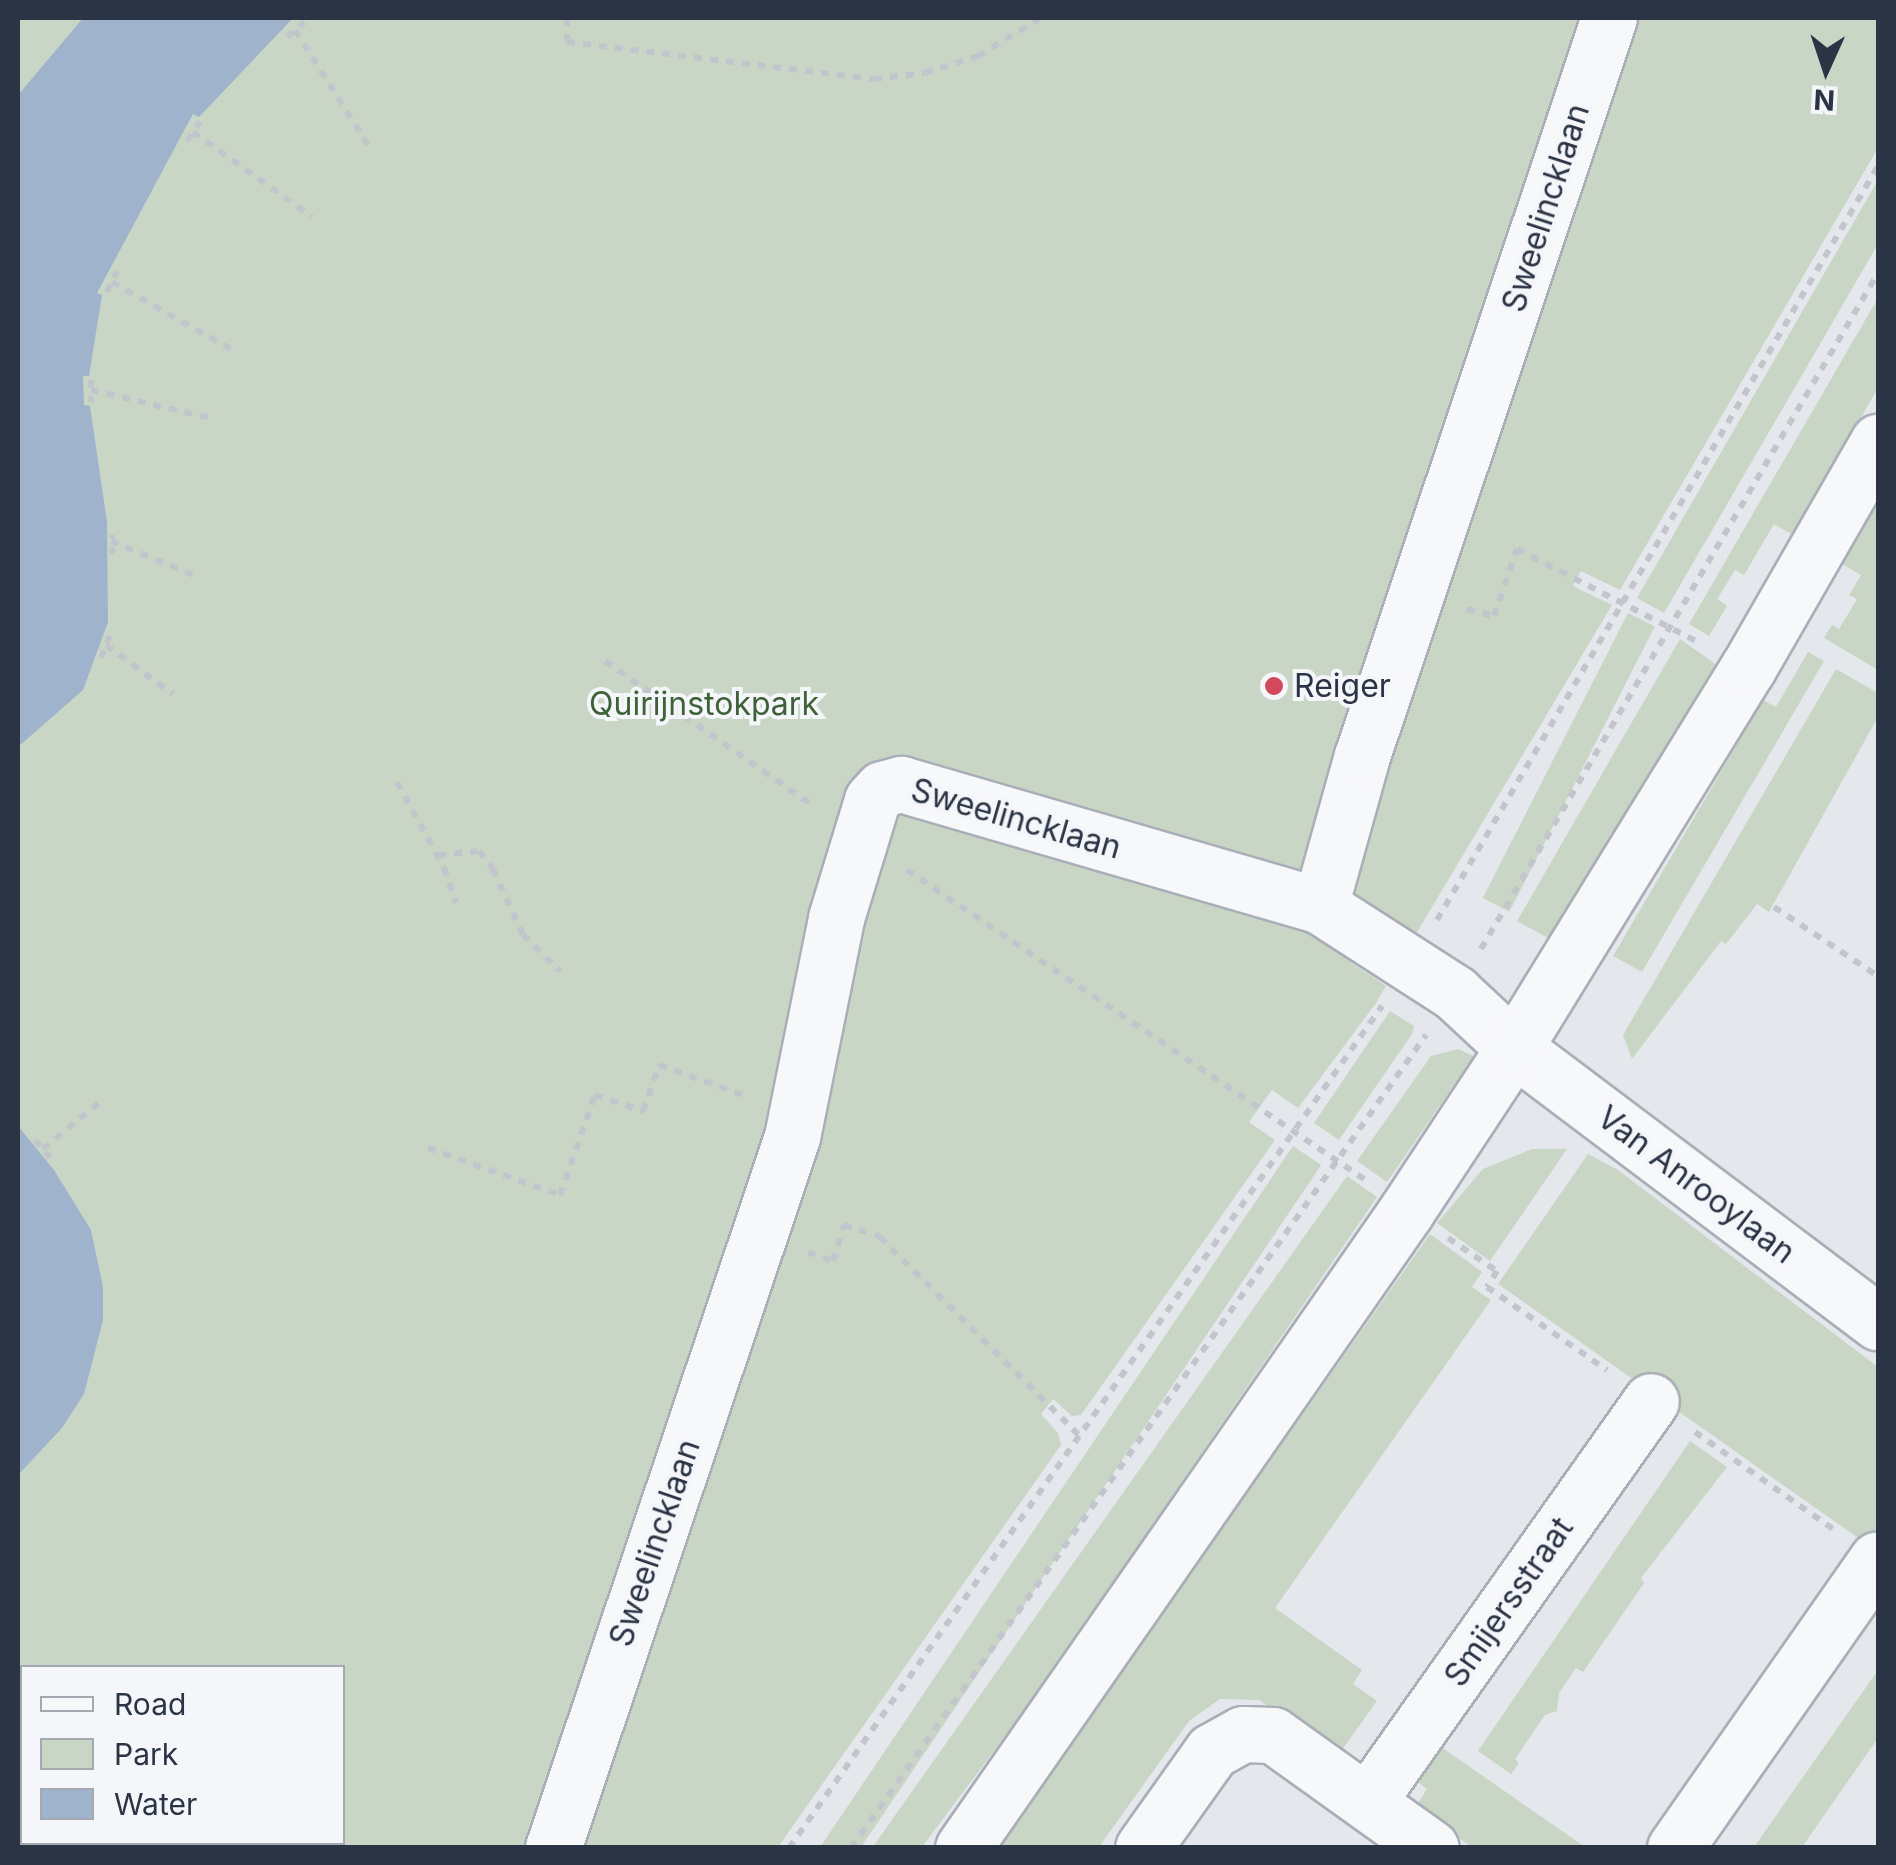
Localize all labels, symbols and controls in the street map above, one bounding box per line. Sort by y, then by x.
north arrow [1776,20,1876,120]
text: N [1813,82,1836,117]
street label: Sweelincklaan [1494,99,1598,317]
place label: Reiger [1294,667,1391,705]
marker: Reiger [1263,675,1285,697]
park label: Quirijnstokpark [589,685,819,723]
street label: Sweelincklaan [907,771,1125,867]
street label: Van Anrooylaan [1590,1098,1802,1272]
street label: Sweelincklaan [602,1434,708,1652]
street label: Smijersstraat [1437,1510,1581,1694]
legend [20,1665,345,1845]
text: Road [114,1686,186,1722]
text: Park [114,1736,178,1772]
text: Water [114,1786,197,1822]

